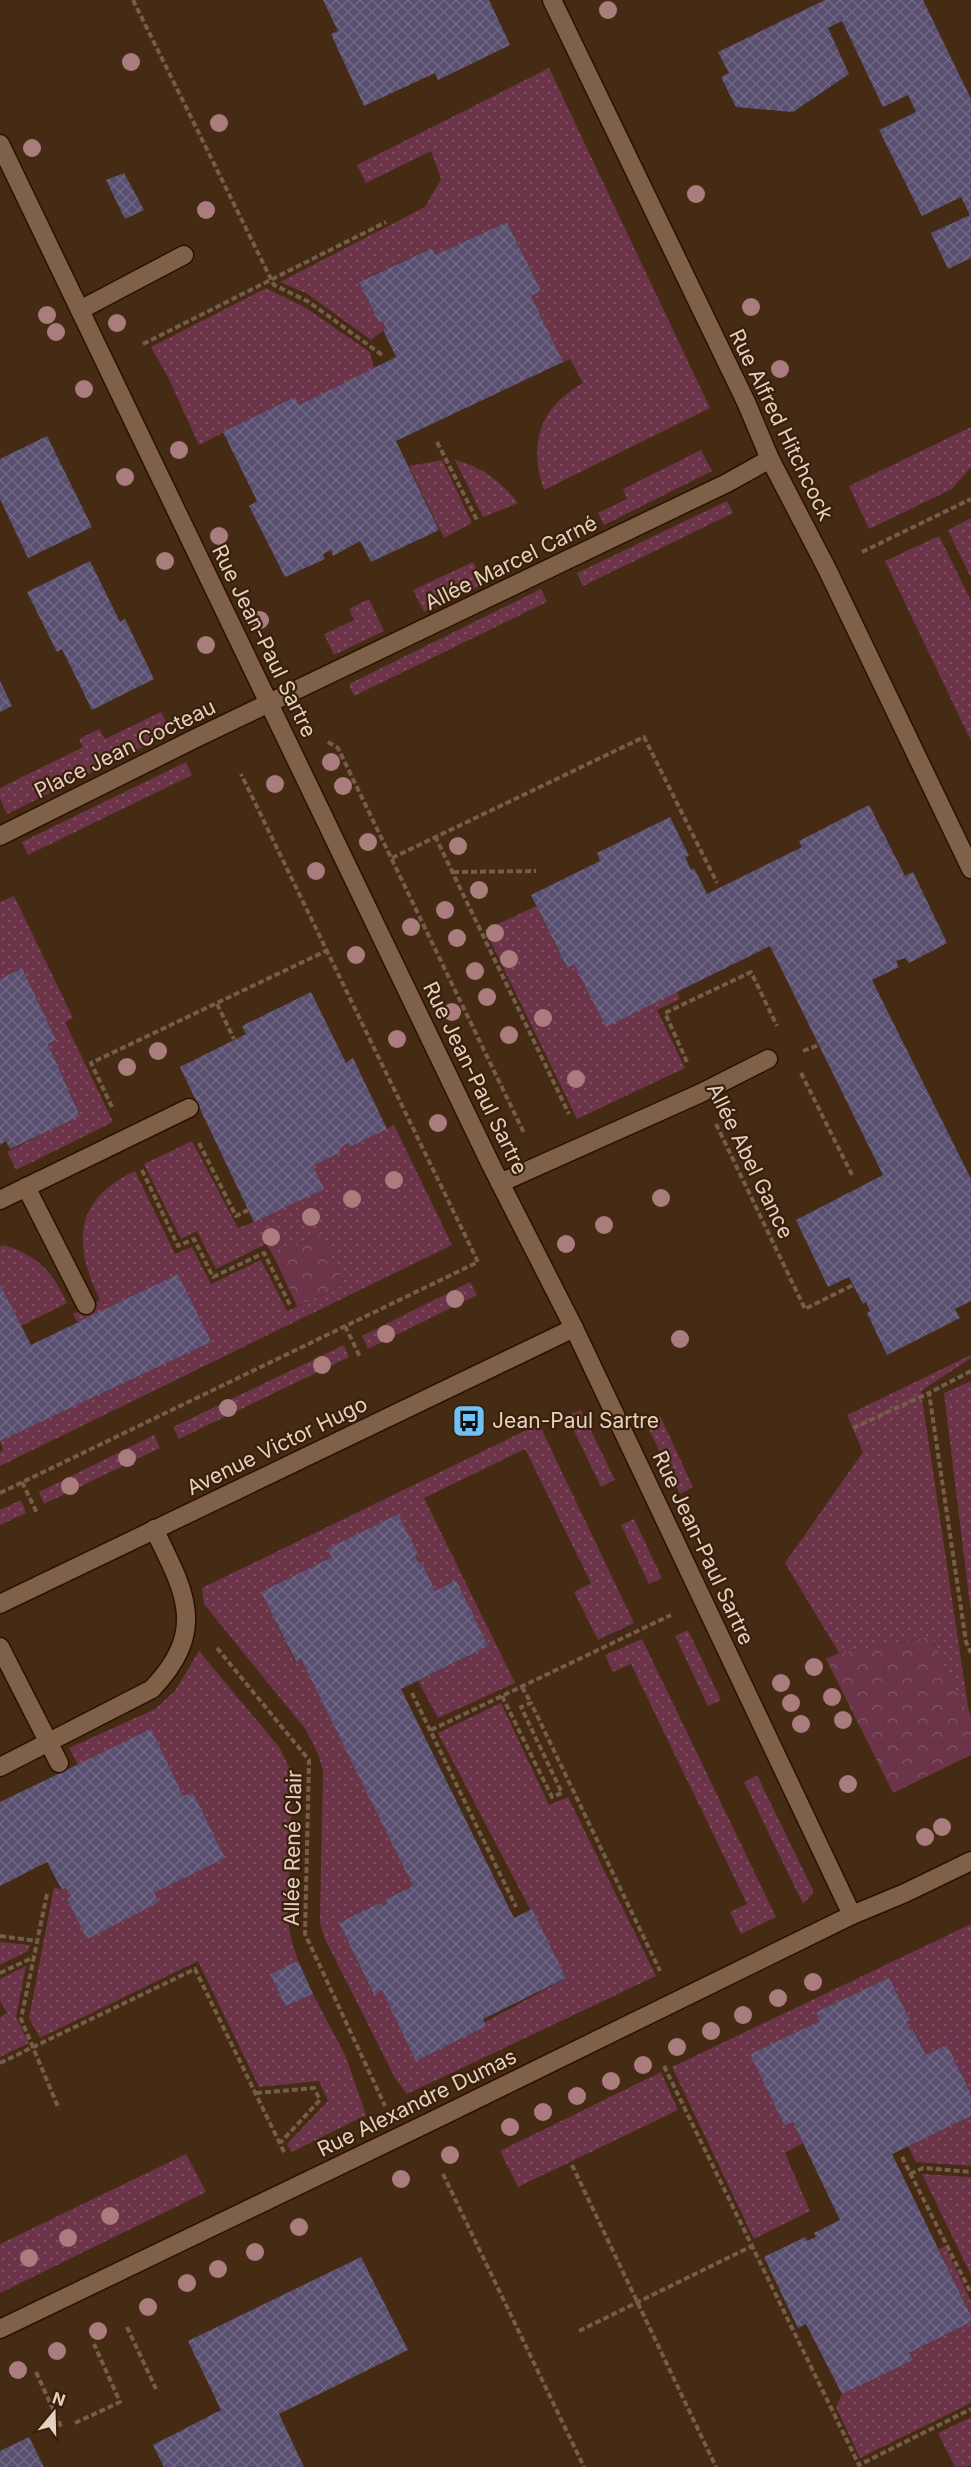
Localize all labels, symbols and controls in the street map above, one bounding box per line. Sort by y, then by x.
street label: Rue Alfred Hitchcock [724,325,839,525]
street label: Allée Marcel Carné [421,510,601,615]
street label: Rue Jean-Paul Sartre [207,540,322,741]
street label: Place Jean Cocteau [30,694,219,803]
street label: Rue Jean-Paul Sartre [418,977,533,1178]
street label: Allée Abel Gance [702,1079,799,1243]
street label: Avenue Victor Hugo [182,1391,371,1500]
bus stop icon: Jean-Paul Sartre [451,1403,487,1439]
place label: Jean-Paul Sartre [492,1408,659,1433]
street label: Rue Jean-Paul Sartre [648,1447,759,1649]
street label: Allée René Clair [279,1770,306,1926]
street label: Rue Alexandre Dumas [313,2043,520,2162]
north arrow [24,2383,84,2443]
text: N [50,2387,68,2410]

